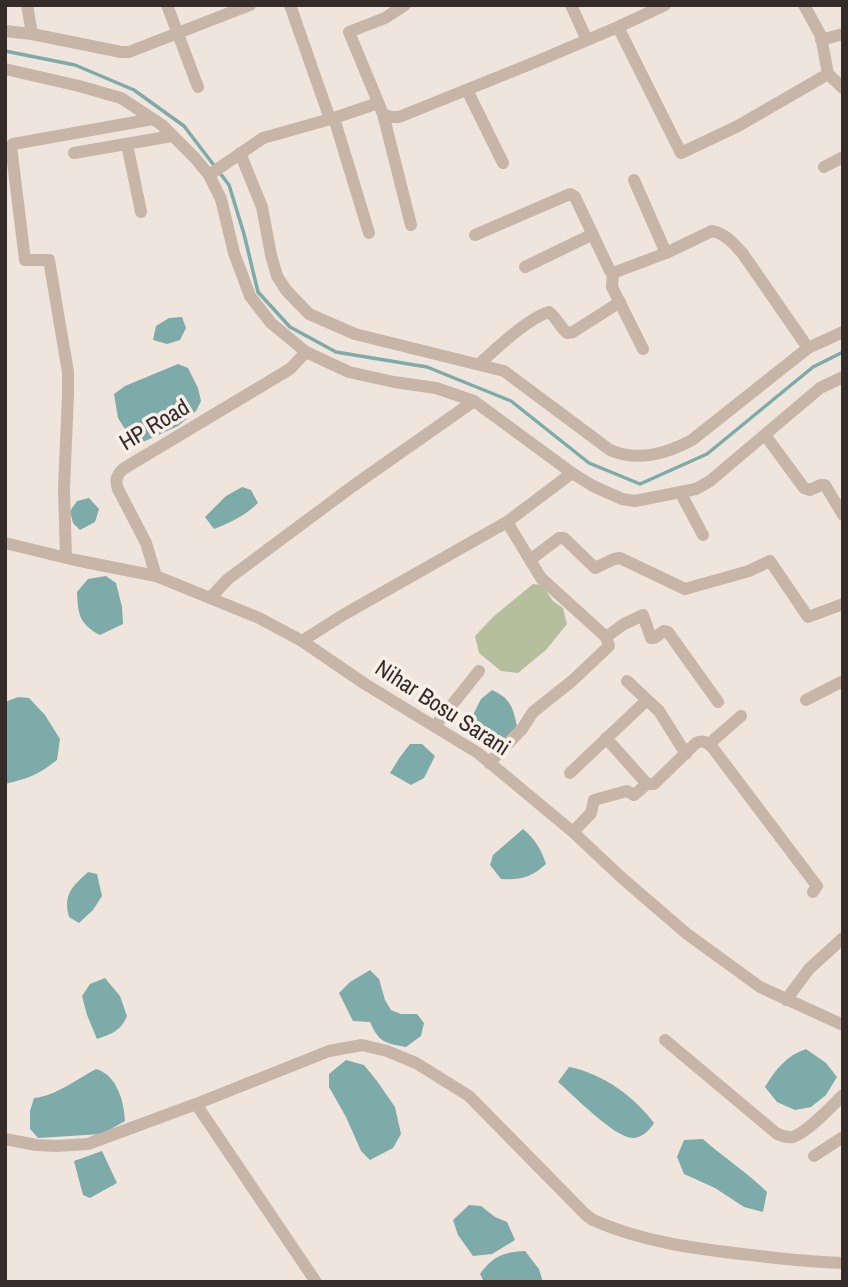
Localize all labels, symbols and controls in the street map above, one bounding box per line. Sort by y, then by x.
street label: HP Road [115,394,195,458]
street label: Nihar Bosu Sarani [369,655,515,763]

